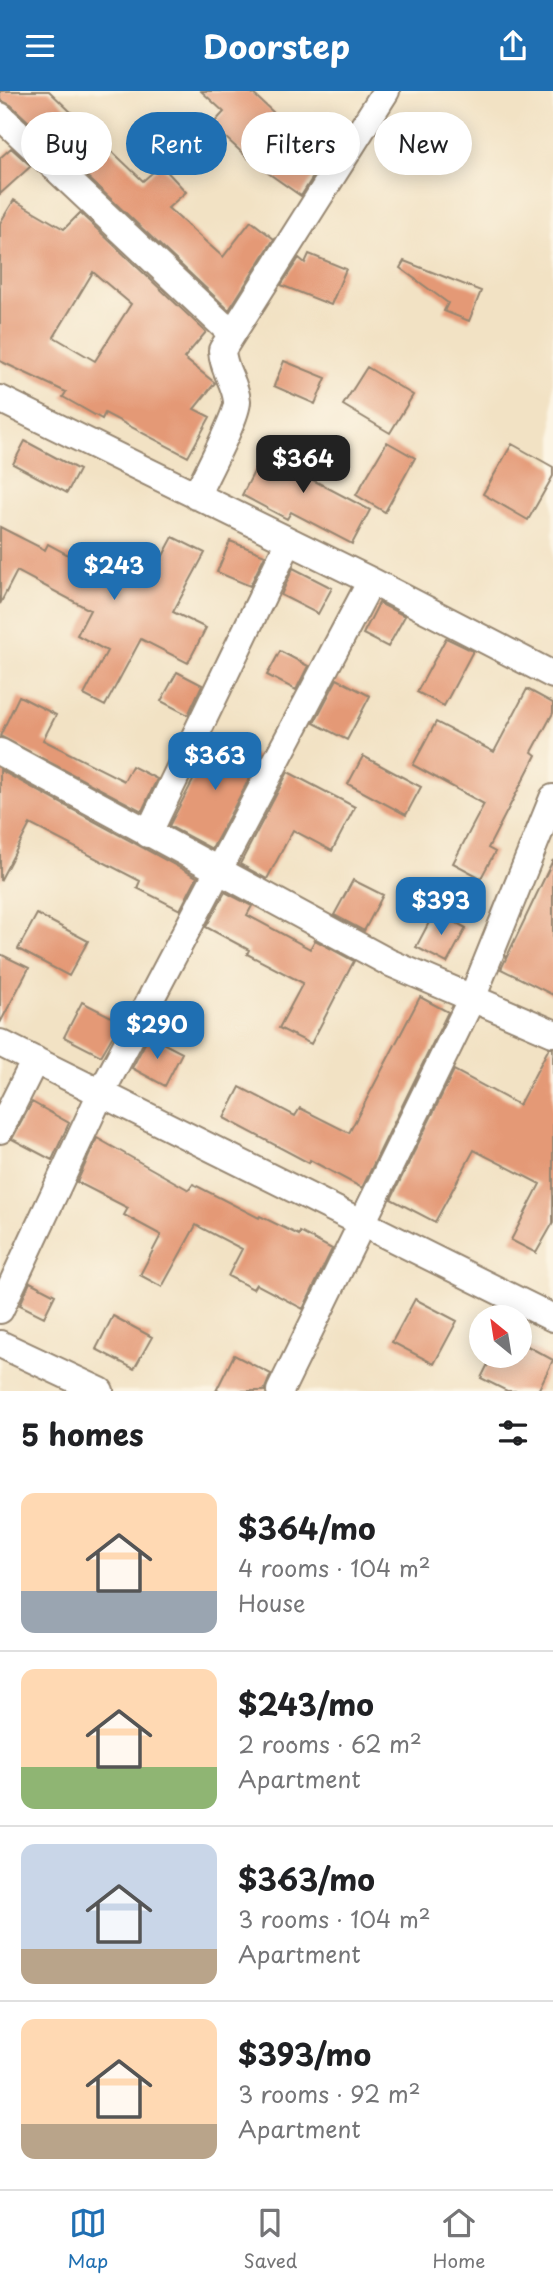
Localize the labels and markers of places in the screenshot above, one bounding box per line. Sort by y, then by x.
pin: $364 [262,435,344,495]
pin: $243 [73,543,155,602]
pin: $363 [174,733,256,792]
pin: $393 [400,877,482,937]
pin: $290 [116,1002,198,1061]

